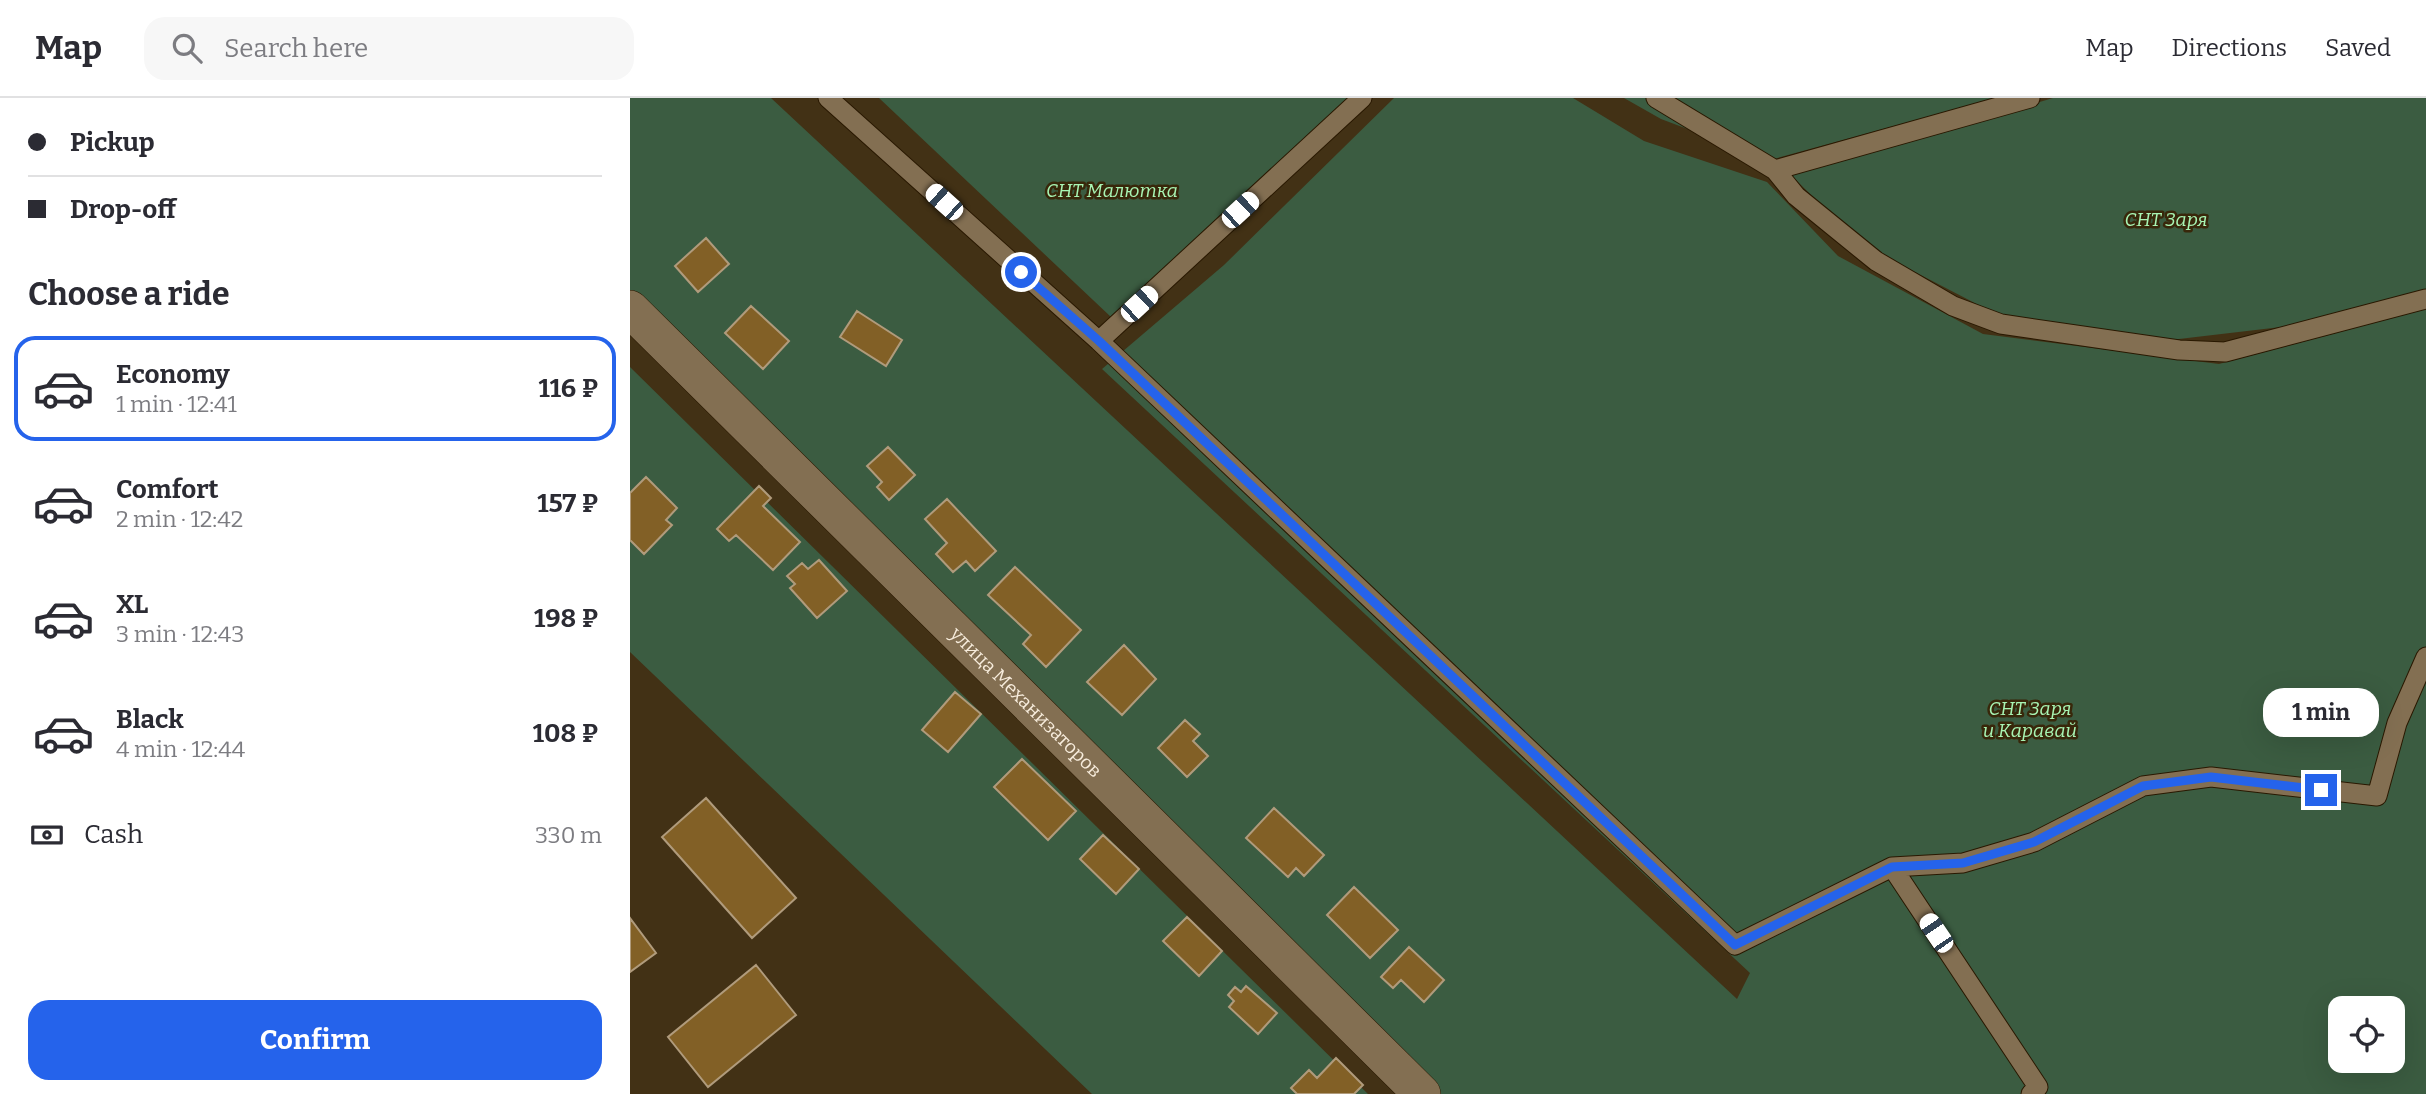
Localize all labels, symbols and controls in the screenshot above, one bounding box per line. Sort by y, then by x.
search box [144,17,634,80]
text: Map [35,28,102,68]
icon: search [168,29,206,67]
text: Search here [224,33,368,64]
text: Map [2085,34,2134,62]
text: Directions [2172,34,2287,62]
text: Saved [2325,34,2391,62]
text: Pickup [70,127,155,158]
park label: СНТ Малютка [1046,179,1178,202]
car [922,180,967,224]
car [1218,188,1263,232]
text: Drop-off [70,194,176,225]
park label: СНТ Заря [2124,208,2208,231]
route start [1005,256,1037,288]
text: Choose a ride [28,275,229,313]
car [1117,282,1162,326]
icon: car [32,357,95,420]
text: Economy [116,359,230,390]
text: 116 ₽ [538,373,598,404]
text: 1 min · 12:41 [116,390,237,418]
icon: car [32,472,95,535]
text: Comfort [116,474,219,505]
text: 157 ₽ [537,488,598,519]
text: 2 min · 12:42 [116,505,243,533]
icon: car [32,587,95,650]
text: XL [116,589,148,620]
text: 198 ₽ [534,603,598,634]
text: 3 min · 12:43 [116,620,244,648]
street label: улица Механизаторов [945,621,1107,782]
callout: 1 min [2263,688,2379,738]
park label: СНТ Заря и Каравай [1983,697,2077,742]
text: 1 min [2292,698,2350,726]
icon: car [32,702,95,765]
text: Black [116,704,184,735]
text: 108 ₽ [533,718,598,749]
text: 4 min · 12:44 [116,735,245,763]
route end [2305,774,2337,806]
icon: cash [28,816,66,854]
text: Cash [84,819,143,850]
text: 330 m [535,821,602,849]
car [1916,910,1957,956]
map controls [2328,996,2405,1073]
button: locate [2328,996,2405,1073]
button: Confirm [28,1000,602,1080]

